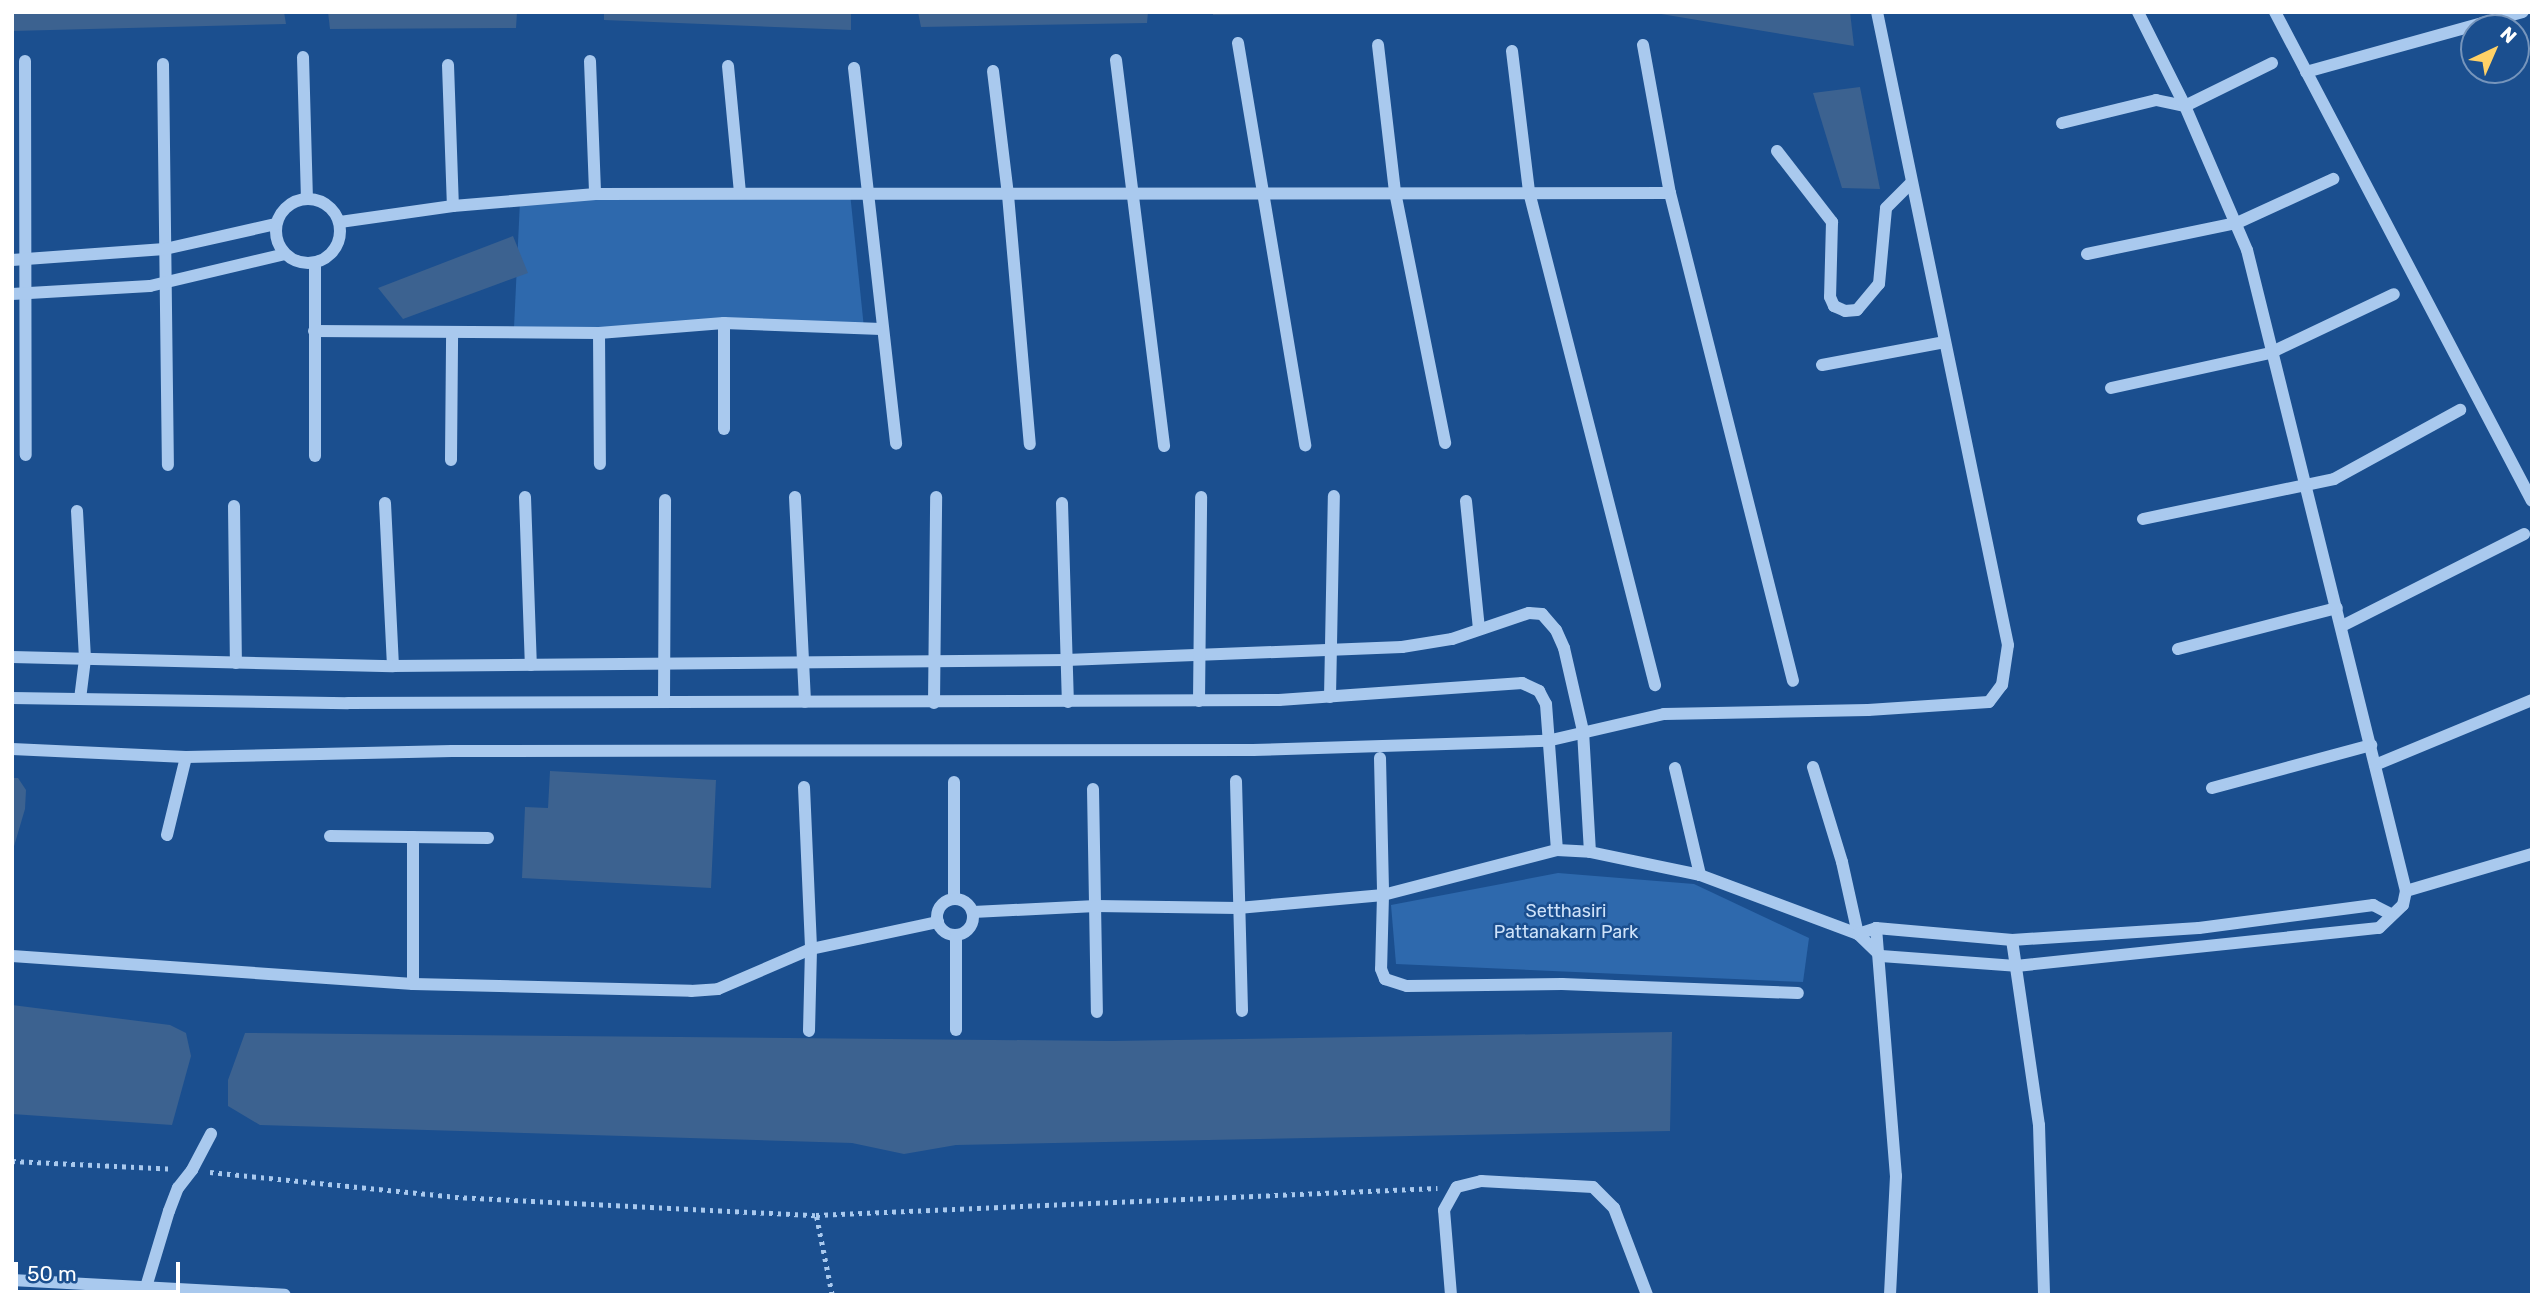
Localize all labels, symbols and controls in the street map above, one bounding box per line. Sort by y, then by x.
north arrow [2460,14,2530,84]
text: N [2496,22,2521,48]
park label: Setthasiri Pattanakarn Park [1494,901,1638,944]
scale bar [18,1248,184,1292]
text: 50 m [27,1261,77,1286]

